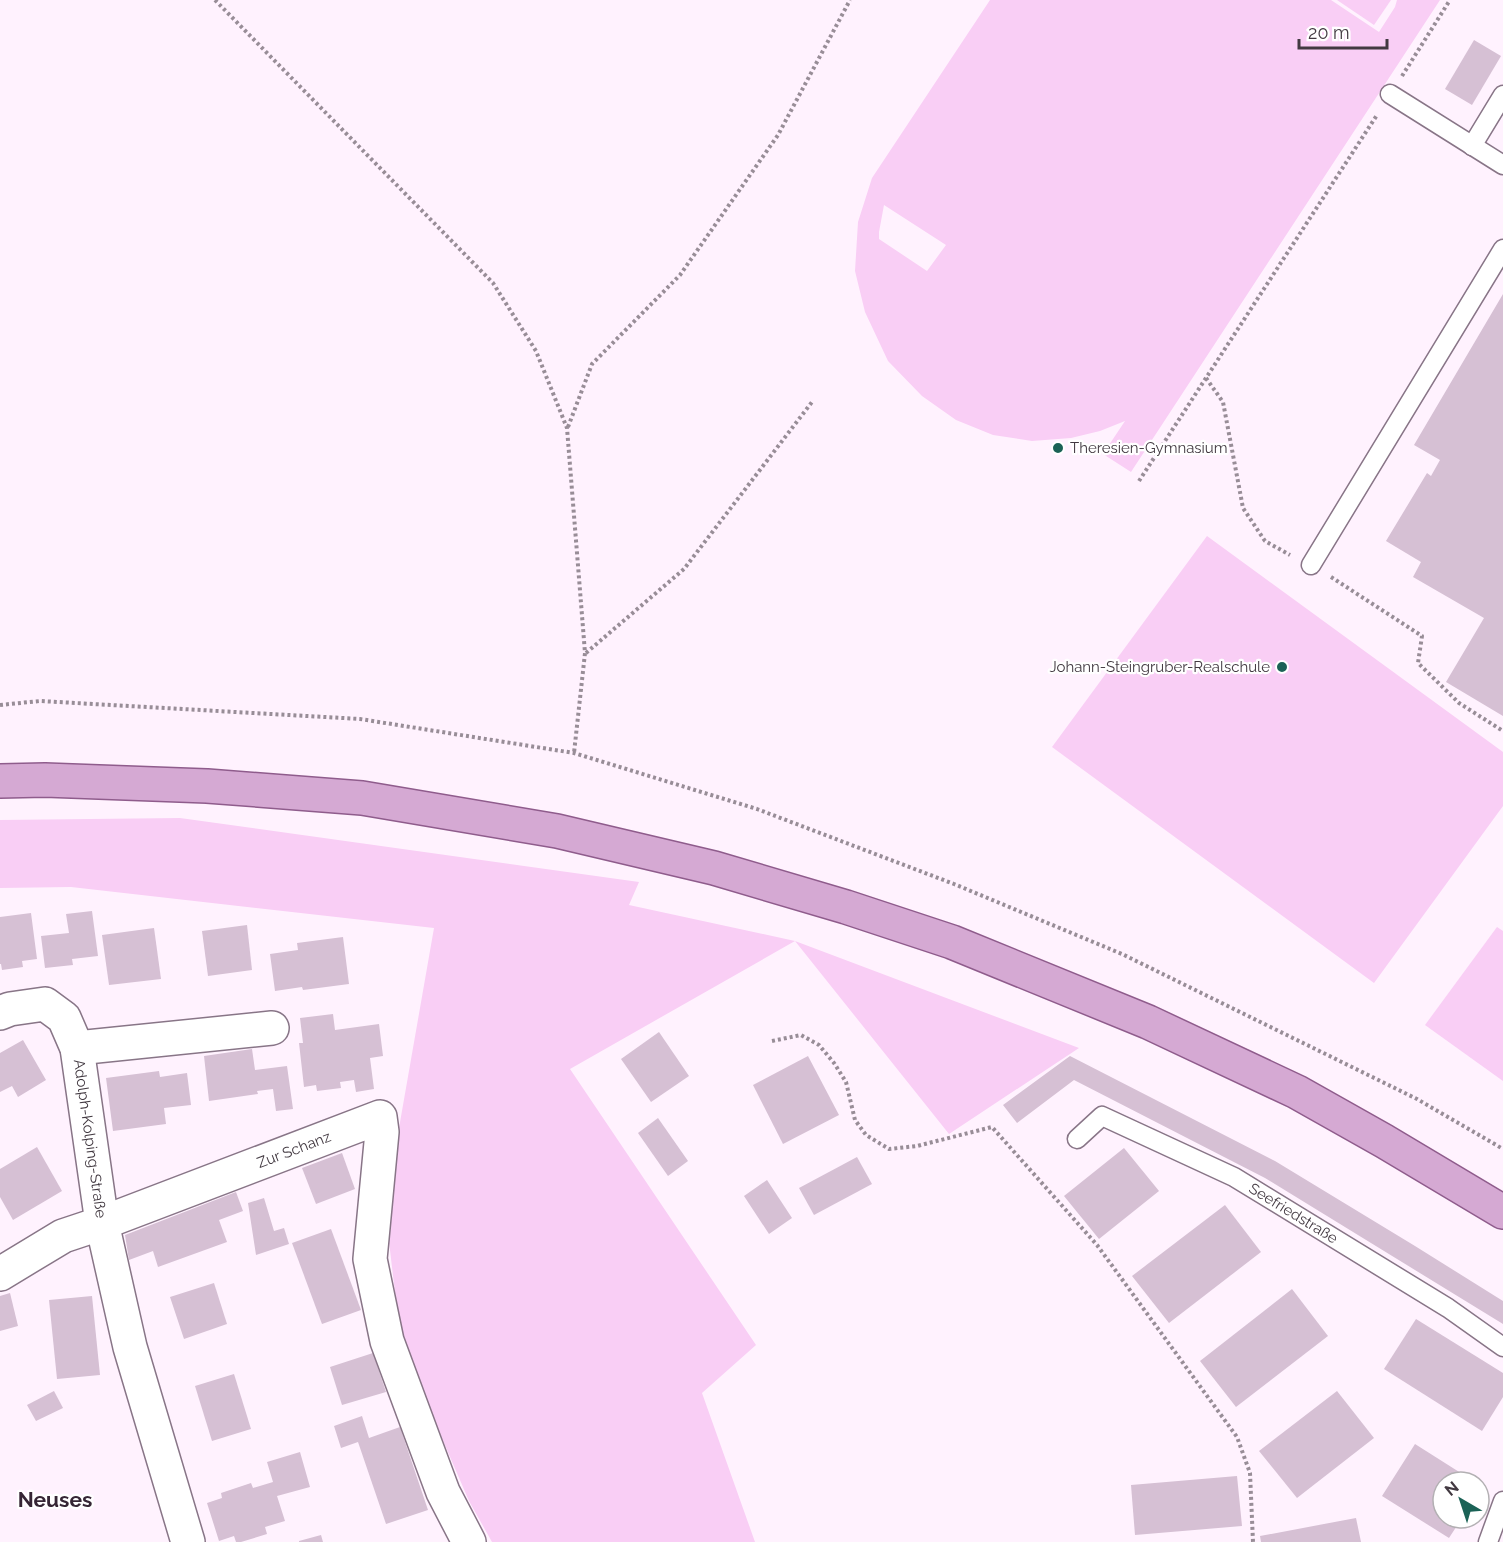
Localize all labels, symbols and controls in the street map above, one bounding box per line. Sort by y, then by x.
scale bar [1299,12,1388,50]
text: 20 m [1308,22,1350,43]
place label: Theresien-Gymnasium [1070,439,1228,457]
marker: Theresien-Gymnasium [1051,441,1065,455]
place label: Johann-Steingruber-Realschule [1049,658,1270,676]
marker: Johann-Steingruber-Realschule [1275,660,1289,674]
street label: Adolph-Kolping-Straße [70,1058,110,1219]
street label: Zur Schanz [255,1128,333,1172]
street label: Seefriedstraße [1246,1179,1341,1248]
north arrow [1431,1470,1491,1530]
text: N [1441,1478,1463,1500]
district label: Neuses [18,1487,92,1512]

